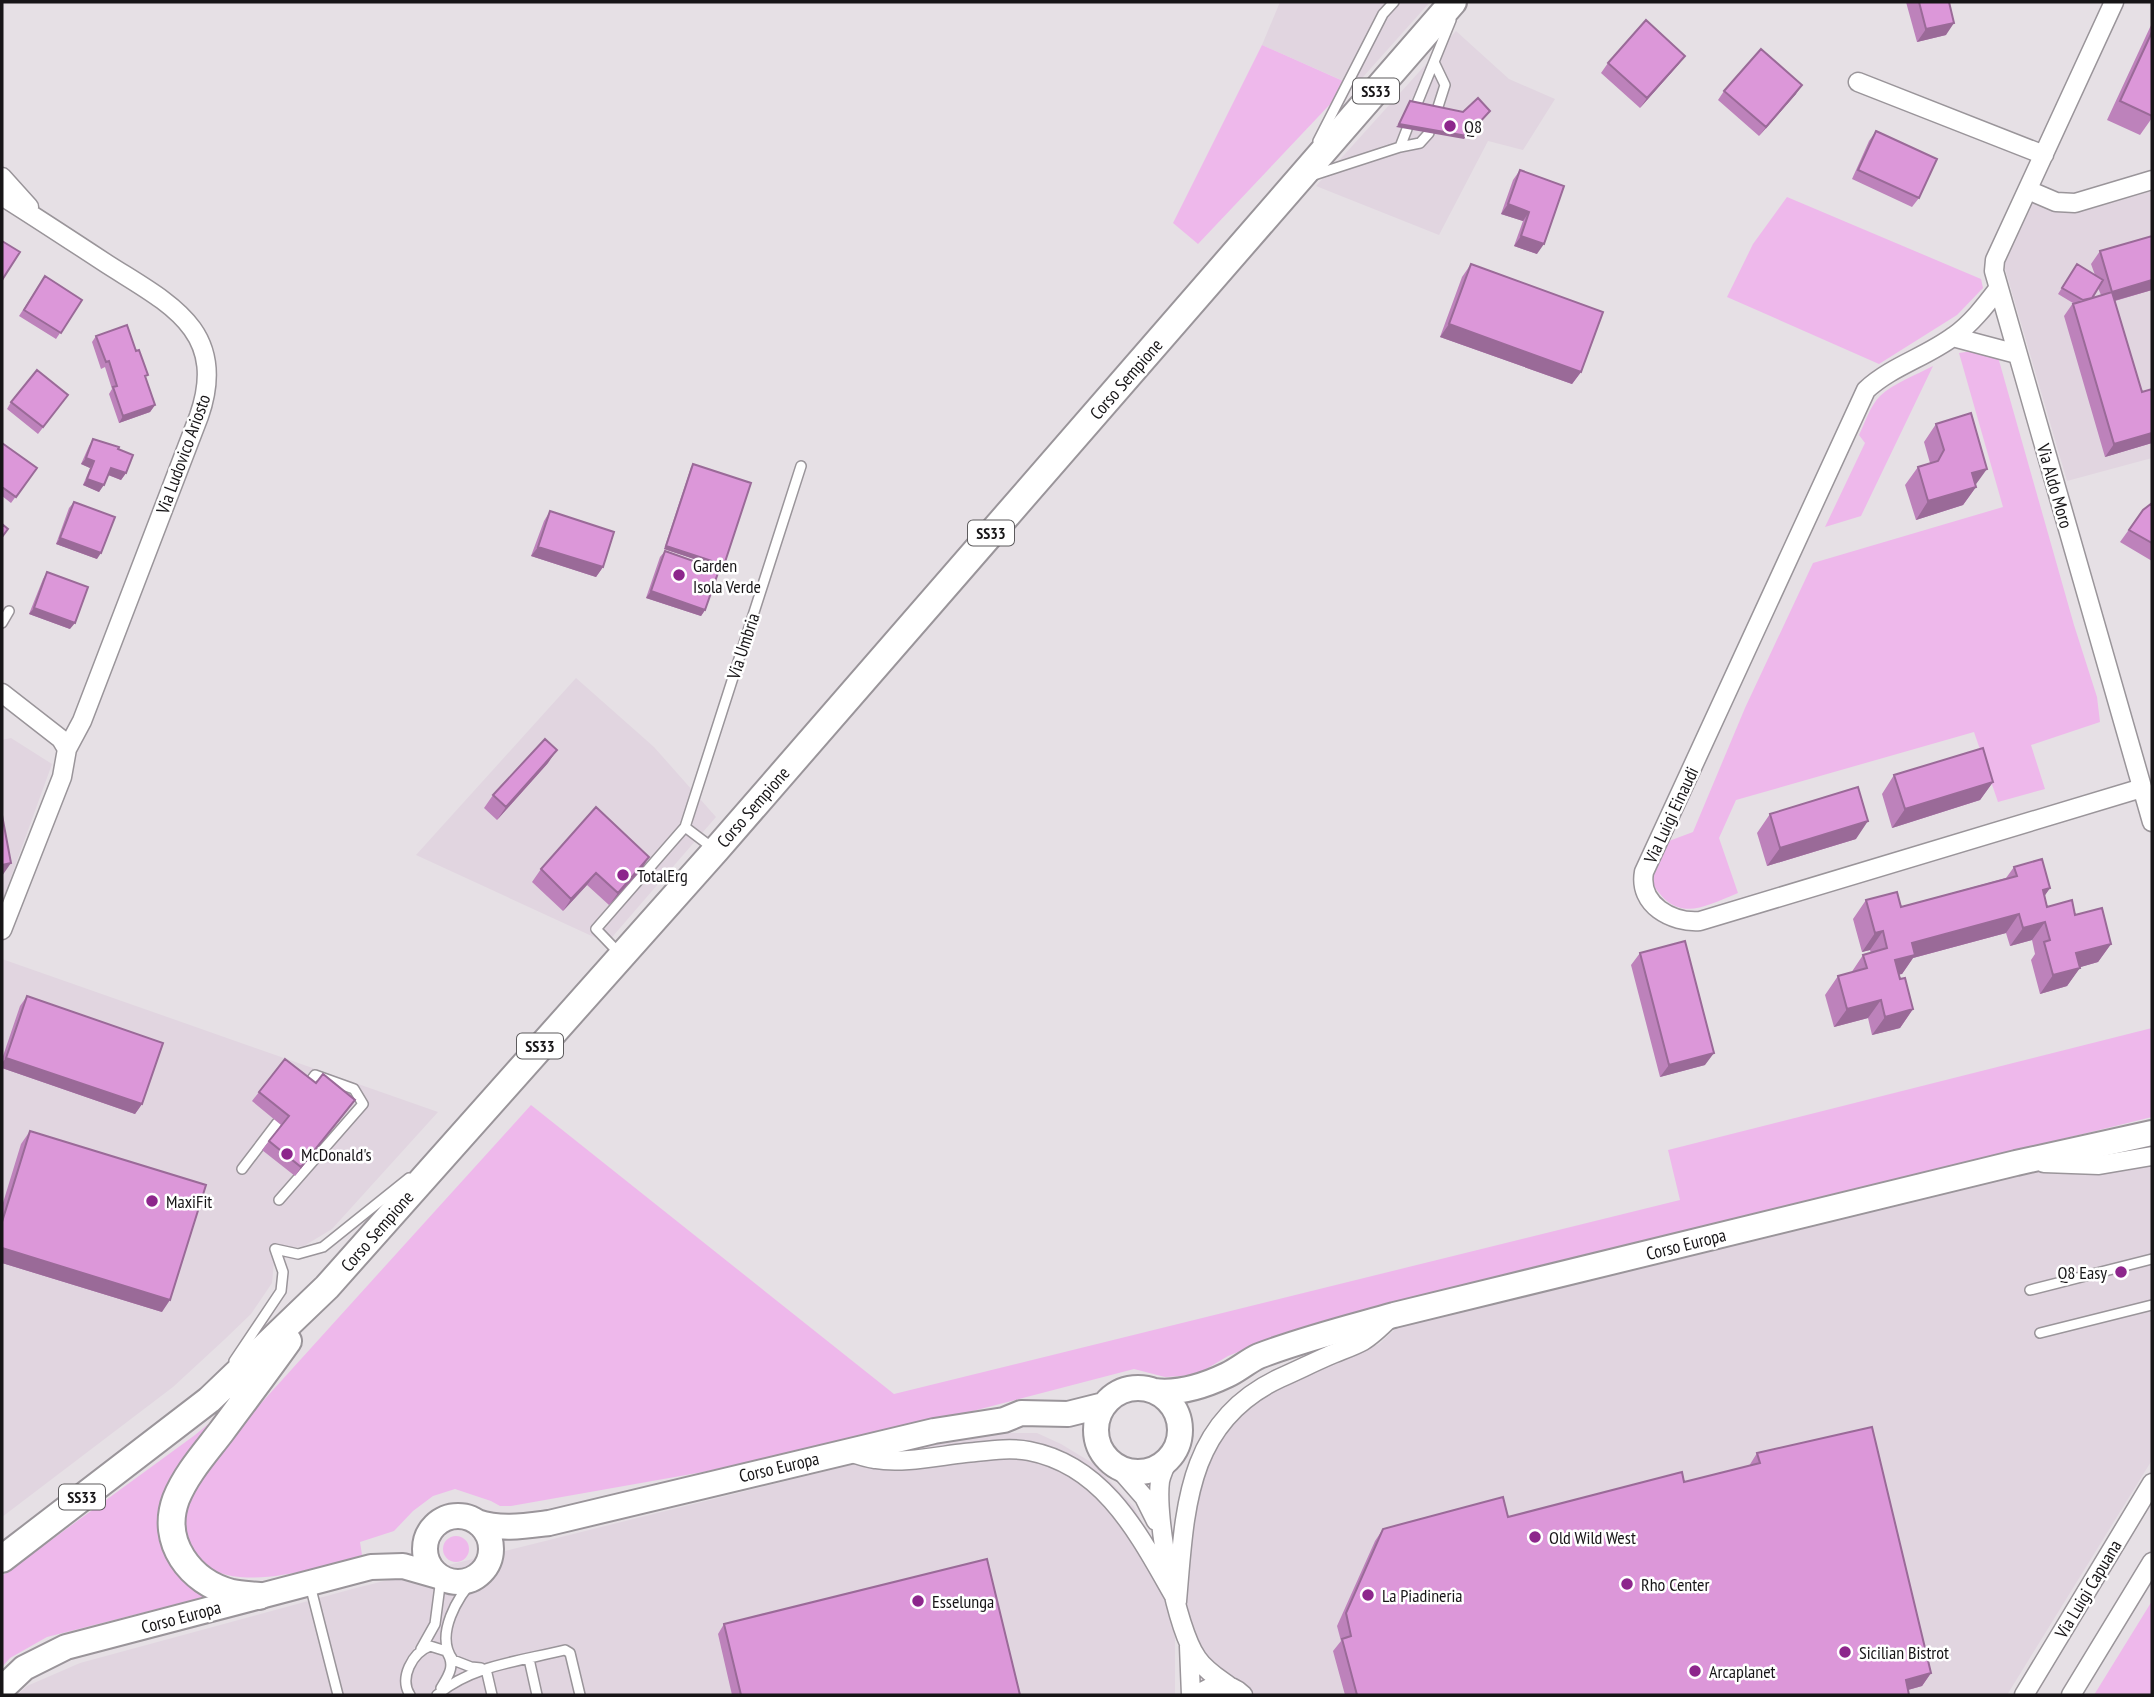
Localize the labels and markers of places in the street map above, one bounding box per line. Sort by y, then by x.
place label: Q8 [1464,115,1482,138]
marker: Q8 [1442,118,1458,134]
place label: Garden Isola Verde [693,554,761,598]
marker: Garden Isola Verde [671,567,687,583]
place label: TotalErg [637,864,688,887]
marker: TotalErg [615,867,631,883]
place label: McDonald's [301,1143,372,1166]
marker: McDonald's [279,1146,295,1162]
place label: MaxiFit [166,1190,212,1213]
marker: MaxiFit [144,1193,160,1209]
place label: Q8 Easy [2057,1261,2107,1284]
marker: Q8 Easy [2113,1264,2129,1280]
place label: Old Wild West [1549,1526,1636,1549]
marker: Old Wild West [1527,1529,1543,1545]
place label: Rho Center [1641,1573,1709,1596]
marker: Rho Center [1619,1576,1635,1592]
place label: La Piadineria [1382,1584,1463,1607]
marker: La Piadineria [1360,1587,1376,1603]
place label: Esselunga [932,1590,994,1613]
marker: Esselunga [910,1593,926,1609]
place label: Sicilian Bistrot [1859,1641,1949,1664]
marker: Sicilian Bistrot [1837,1644,1853,1660]
place label: Arcaplanet [1709,1660,1776,1683]
marker: Arcaplanet [1687,1663,1703,1679]

